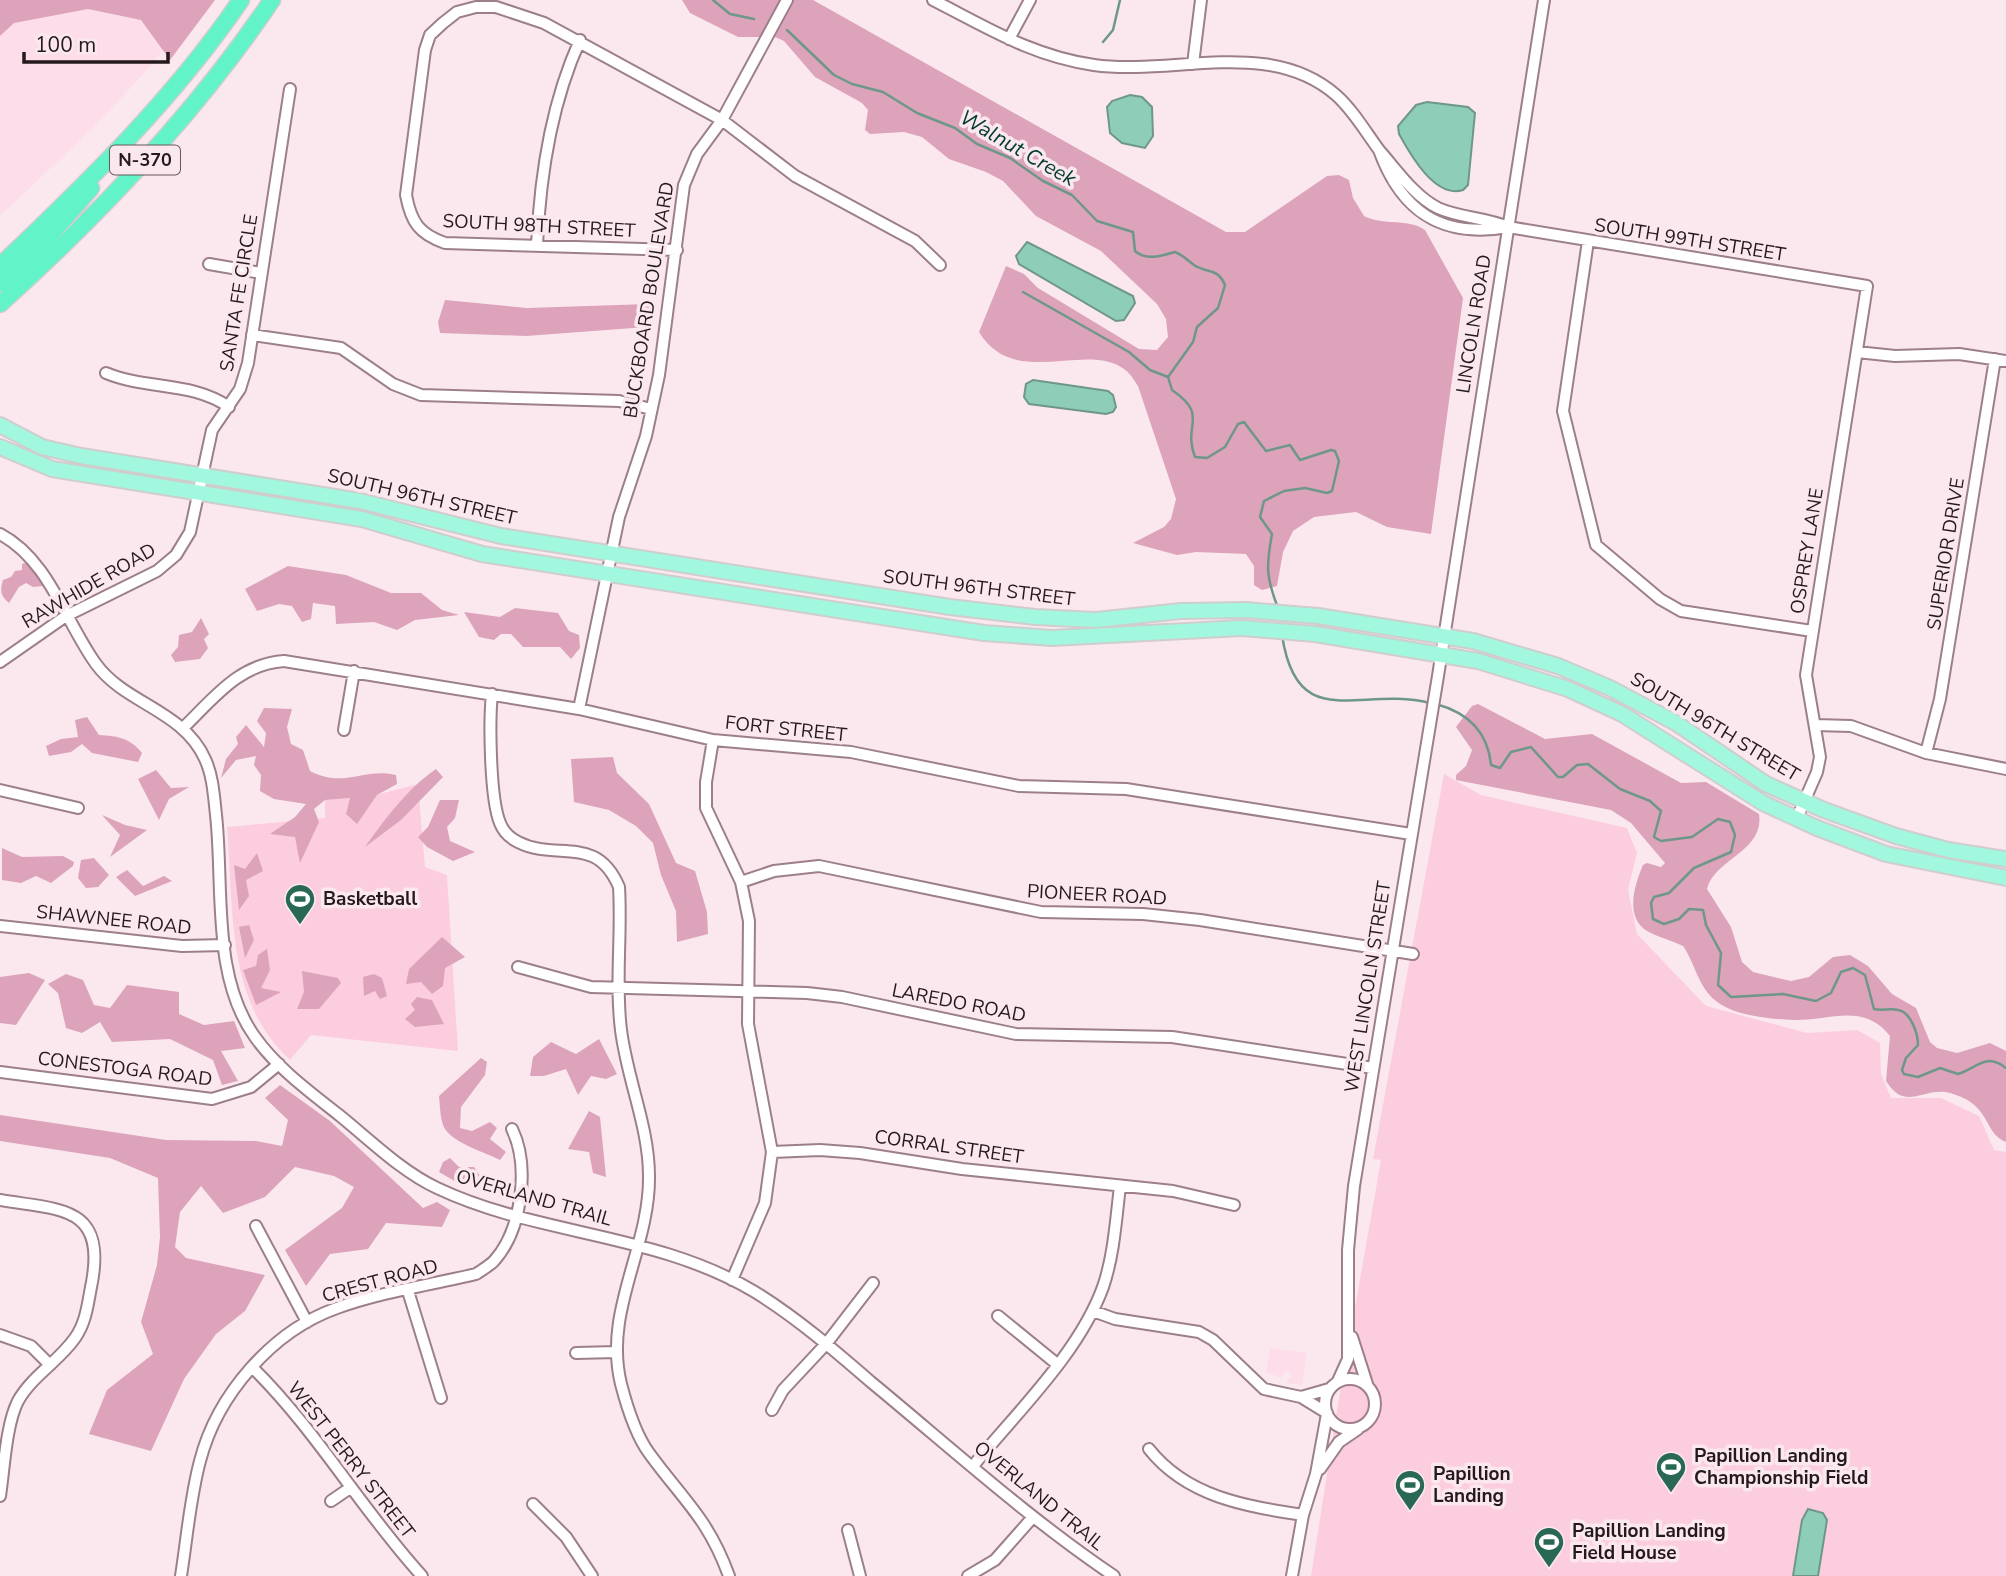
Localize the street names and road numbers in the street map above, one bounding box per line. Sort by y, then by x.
road number: N-370 [110,146,180,174]
street label: BUCKBOARD BOULEVARD [617,180,681,420]
street label: SOUTH 98TH STREET [442,208,637,244]
street label: SANTA FE CIRCLE [214,212,264,374]
street label: SOUTH 99TH STREET [1592,212,1788,268]
street label: LINCOLN ROAD [1450,253,1498,395]
street label: SOUTH 96TH STREET [325,463,520,532]
street label: SUPERIOR DRIVE [1921,476,1971,632]
street label: OSPREY LANE [1784,486,1830,616]
street label: RAWHIDE ROAD [17,537,161,635]
street label: SOUTH 96TH STREET [881,563,1077,613]
street label: SOUTH 96TH STREET [1625,666,1805,788]
street label: FORT STREET [724,710,849,748]
street label: PIONEER ROAD [1026,878,1168,912]
street label: WEST LINCOLN STREET [1338,879,1398,1095]
street label: SHAWNEE ROAD [35,899,193,941]
street label: LAREDO ROAD [890,977,1028,1029]
street label: CONESTOGA ROAD [36,1045,214,1093]
street label: CORRAL STREET [873,1124,1026,1170]
street label: OVERLAND TRAIL [453,1163,616,1233]
street label: CREST ROAD [319,1253,441,1309]
street label: WEST PERRY STREET [281,1376,421,1544]
street label: OVERLAND TRAIL [968,1435,1110,1557]

